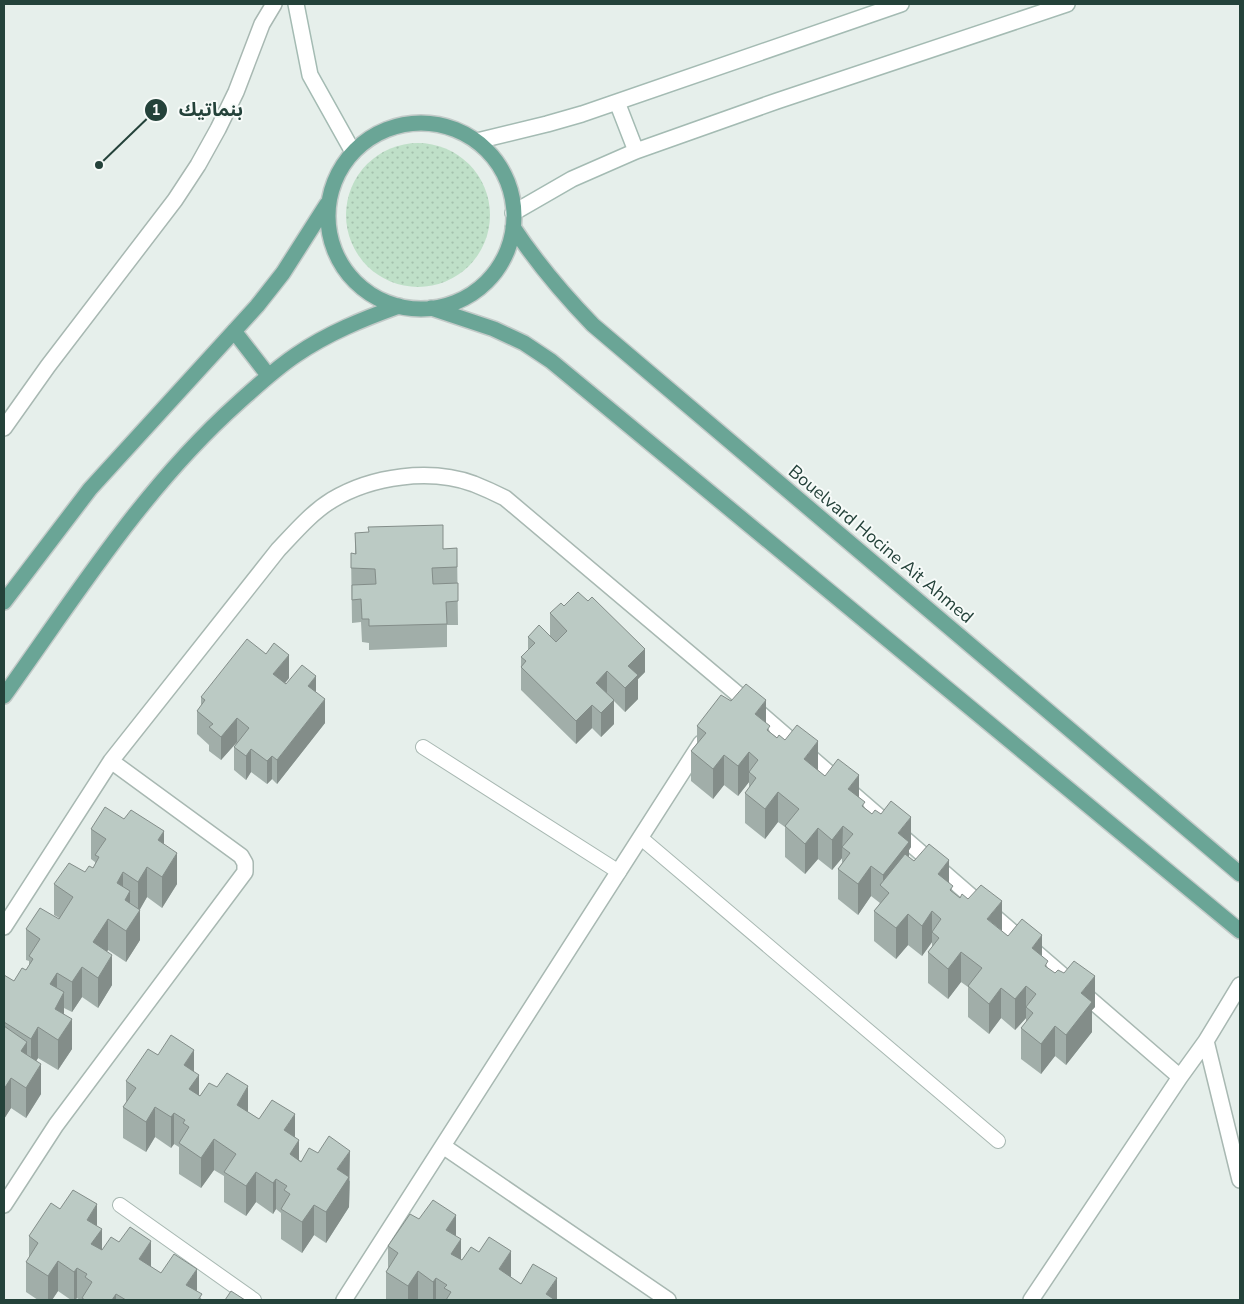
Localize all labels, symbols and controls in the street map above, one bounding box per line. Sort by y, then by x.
callout: بنماتيك [144,93,253,127]
text: بنماتيك [179,97,243,123]
text: 1 [151,100,161,120]
street label: Bouelvard Hocine Ait Ahmed [783,459,979,629]

